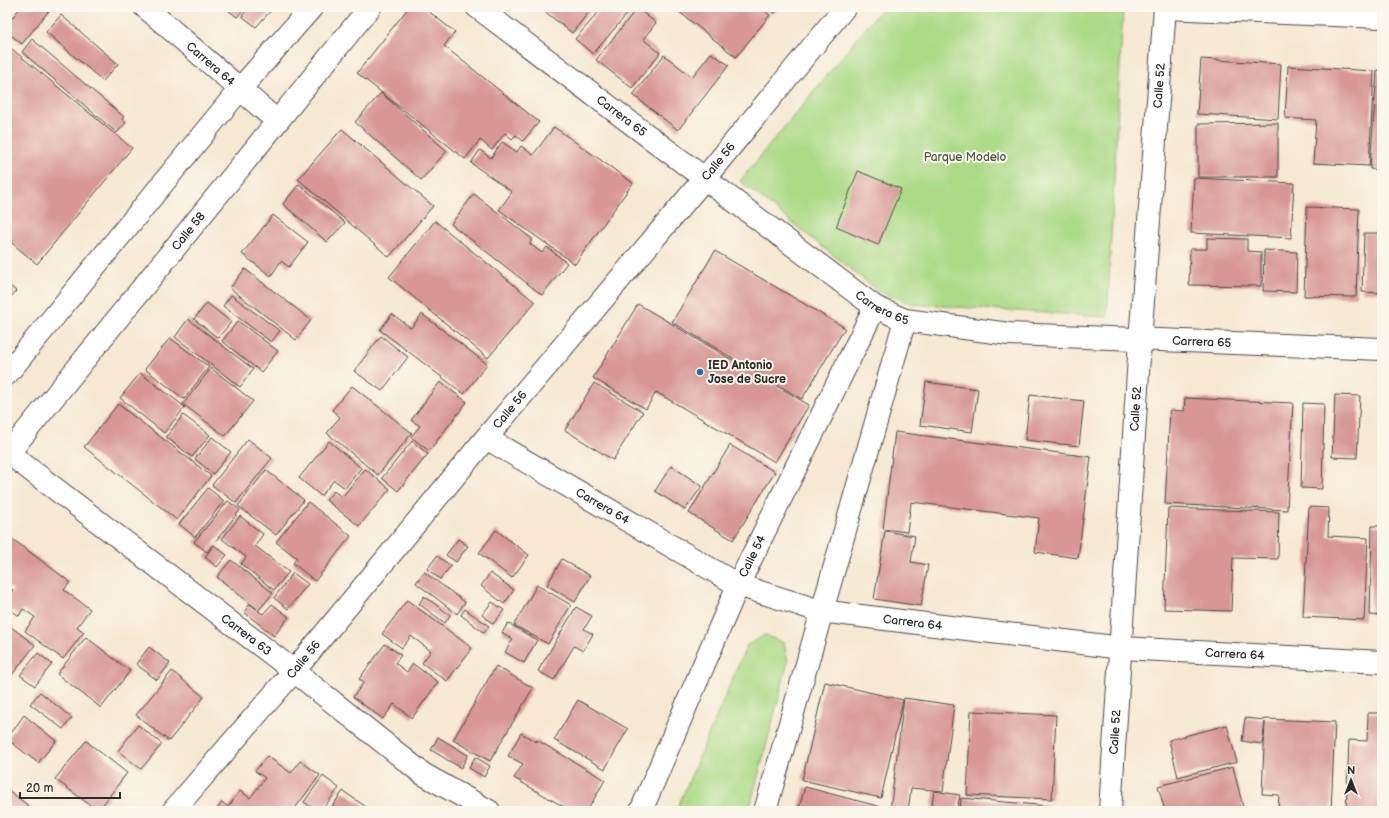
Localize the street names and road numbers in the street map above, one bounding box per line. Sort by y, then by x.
street label: Carrera 64 [183,39,239,89]
street label: Calle 52 [1150,63,1168,109]
street label: Carrera 65 [593,92,650,140]
street label: Calle 56 [698,139,738,184]
street label: Calle 58 [168,209,208,253]
street label: Carrera 65 [852,287,910,328]
street label: Carrera 65 [1172,333,1232,350]
street label: Calle 52 [1127,386,1145,432]
street label: Calle 56 [490,388,530,432]
street label: Carrera 64 [573,484,633,528]
street label: Calle 54 [735,532,769,580]
street label: Carrera 63 [218,610,275,659]
street label: Carrera 64 [882,611,944,633]
street label: Calle 56 [283,637,324,682]
street label: Carrera 64 [1205,645,1266,663]
street label: Calle 52 [1106,709,1124,755]

